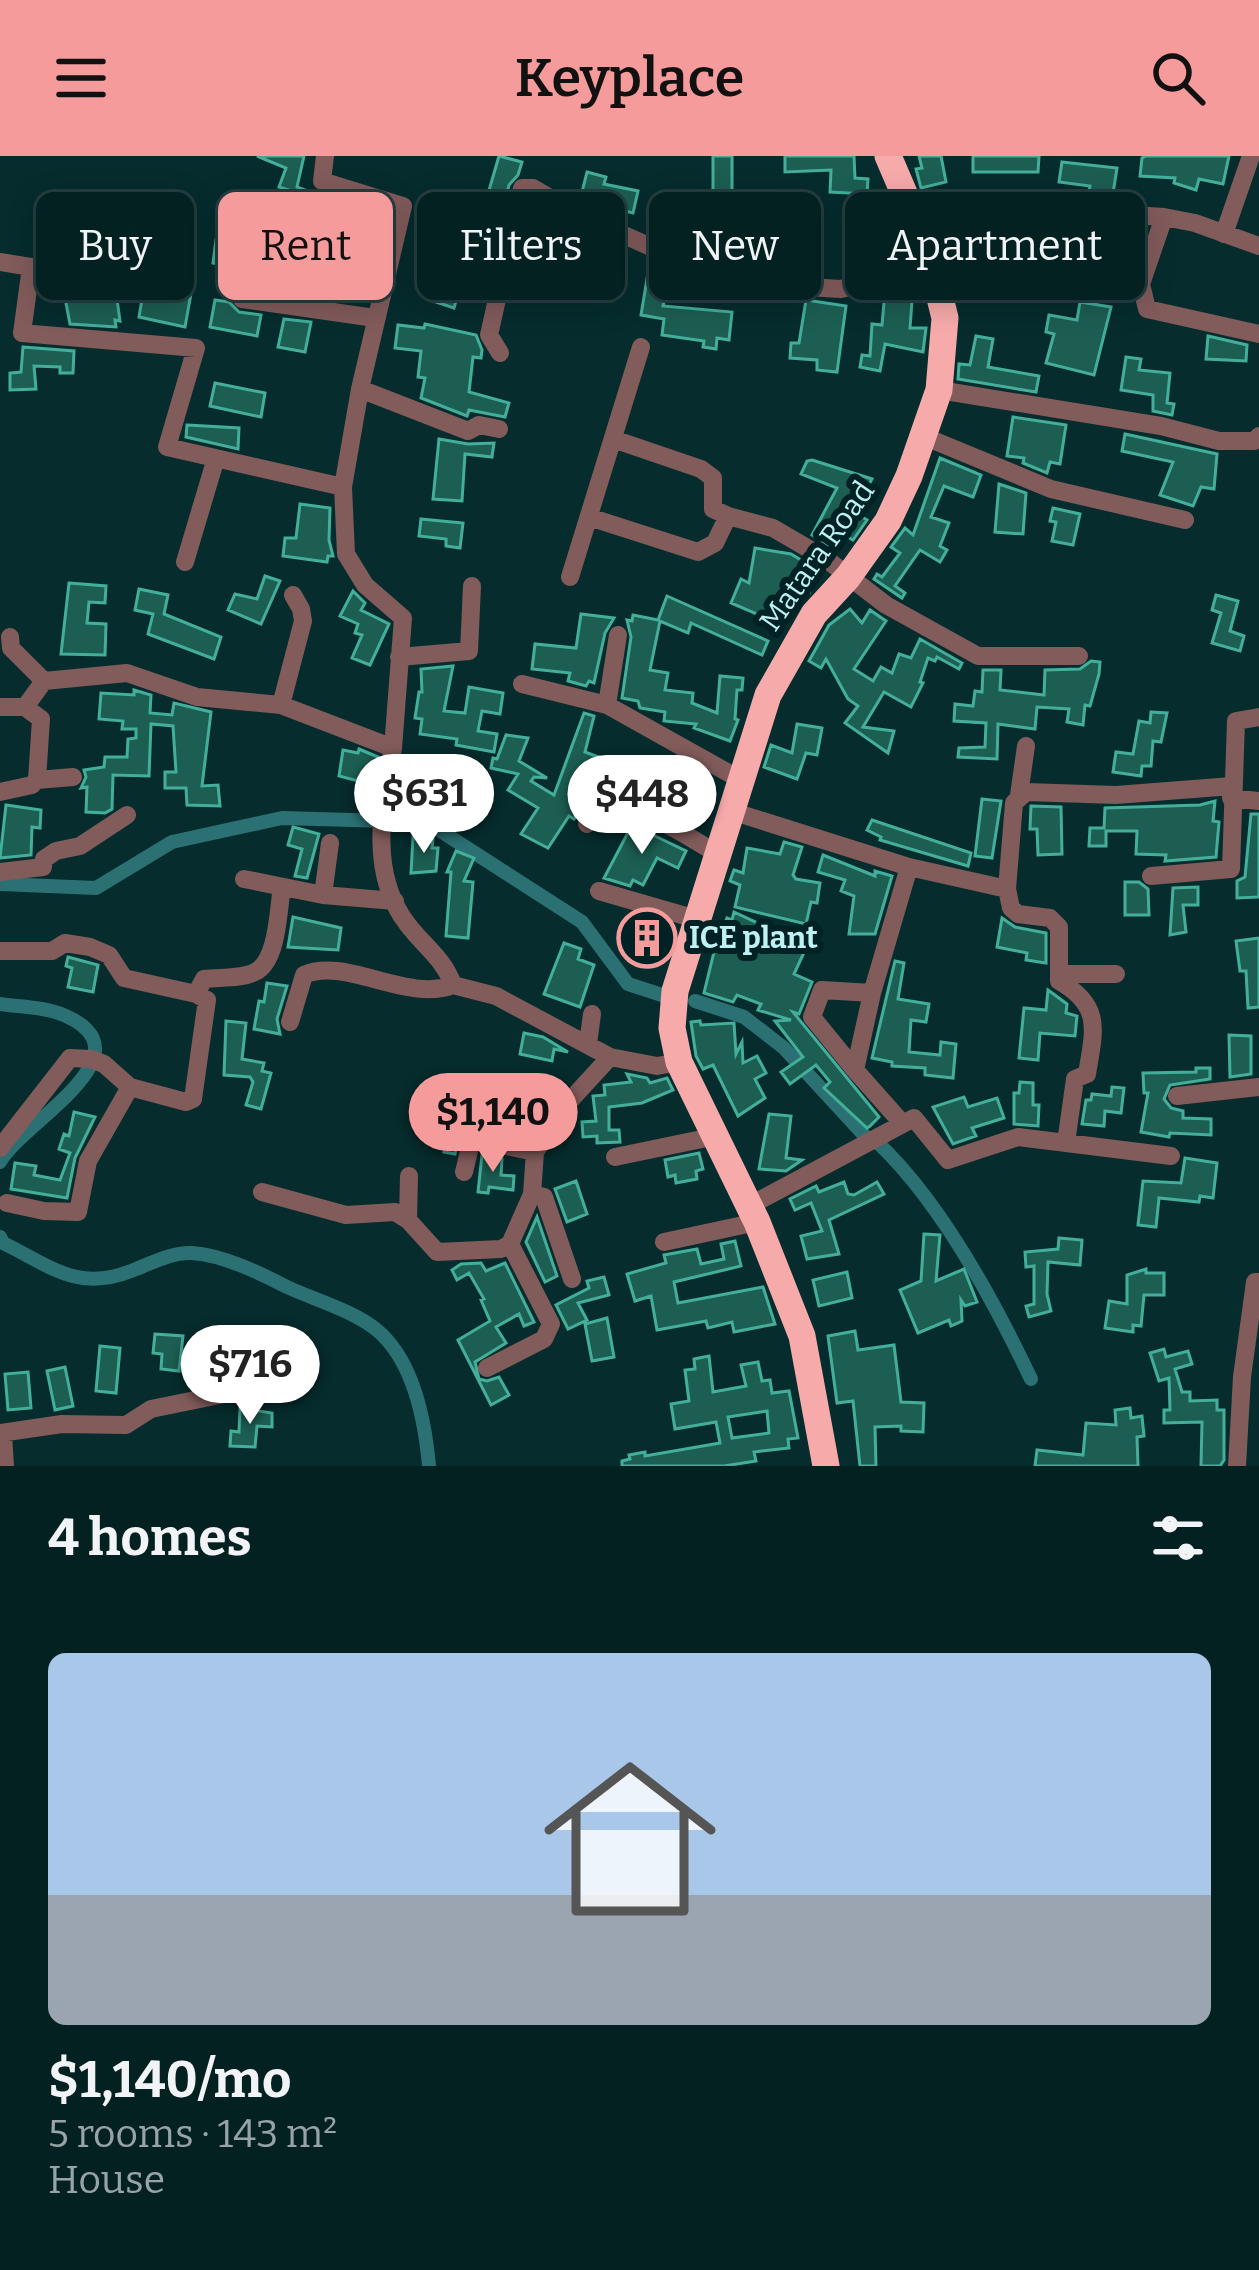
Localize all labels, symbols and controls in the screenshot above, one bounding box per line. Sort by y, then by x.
icon: menu [48,45,114,111]
icon: search [1145,45,1211,111]
text: Keyplace [515,46,744,110]
chip: Buy [36,192,194,300]
chip: Rent [218,192,393,300]
chip: Filters [417,192,625,300]
chip: New [649,192,821,300]
chip: Apartment [845,192,1145,300]
street label: Matara Road [752,474,882,638]
pin: $631 [353,754,495,856]
pin: $448 [571,755,713,857]
text: $631 [381,770,467,816]
text: $448 [594,771,690,817]
building icon: ICE plant [616,907,678,969]
place label: ICE plant [689,920,818,956]
pin: $1,140 [395,1073,591,1175]
text: $1,140 [436,1089,550,1135]
pin: $716 [179,1325,321,1427]
text: $716 [208,1341,292,1387]
icon: filters [1145,1505,1211,1571]
text: 4 homes [48,1507,252,1569]
icon: home [522,1731,738,1947]
text: $1,140/mo [48,2049,291,2111]
text: 5 rooms · 143 m² [48,2111,337,2157]
text: House [48,2157,165,2203]

